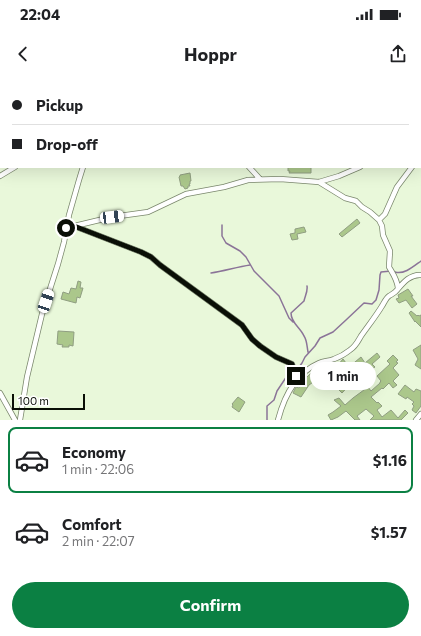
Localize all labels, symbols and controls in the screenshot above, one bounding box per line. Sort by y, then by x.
text: 22:04 [20,5,60,23]
icon: back [12,43,34,65]
text: Hoppr [184,43,237,65]
icon: share [387,43,409,65]
text: Pickup [36,96,83,114]
text: Drop-off [36,135,98,153]
car [99,210,125,224]
route start [57,219,75,237]
car [37,288,55,314]
callout: 1 min [310,362,376,390]
route end [287,367,305,385]
text: 1 min [328,368,358,384]
scale bar [12,392,85,411]
text: 100 m [18,394,49,407]
icon: car [14,442,50,478]
text: Economy [62,443,126,461]
text: $1.16 [373,451,407,469]
text: 1 min · 22:06 [62,461,134,477]
icon: car [14,514,50,550]
text: Comfort [62,515,122,533]
text: $1.57 [371,523,407,541]
text: 2 min · 22:07 [62,533,135,549]
button: Confirm [12,582,409,628]

